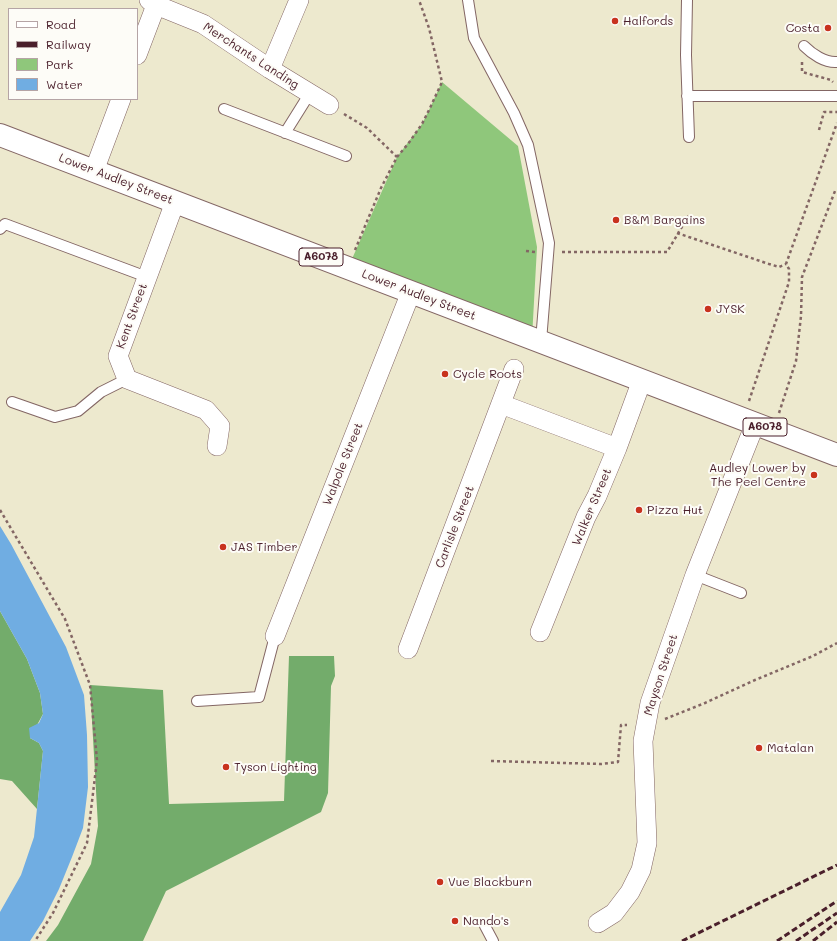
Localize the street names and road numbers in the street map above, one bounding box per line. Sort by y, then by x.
street label: Merchants Landing [200,20,302,92]
street label: Lower Audley Street [57,151,175,207]
road number: A6078 [299,248,343,266]
street label: Lower Audley Street [360,267,478,323]
street label: Kent Street [113,281,151,351]
road number: A6078 [743,418,787,436]
street label: Walpole Street [320,420,366,508]
street label: Walker Street [569,466,615,548]
street label: Carlisle Street [433,484,477,570]
street label: Mayson Street [641,632,681,718]

